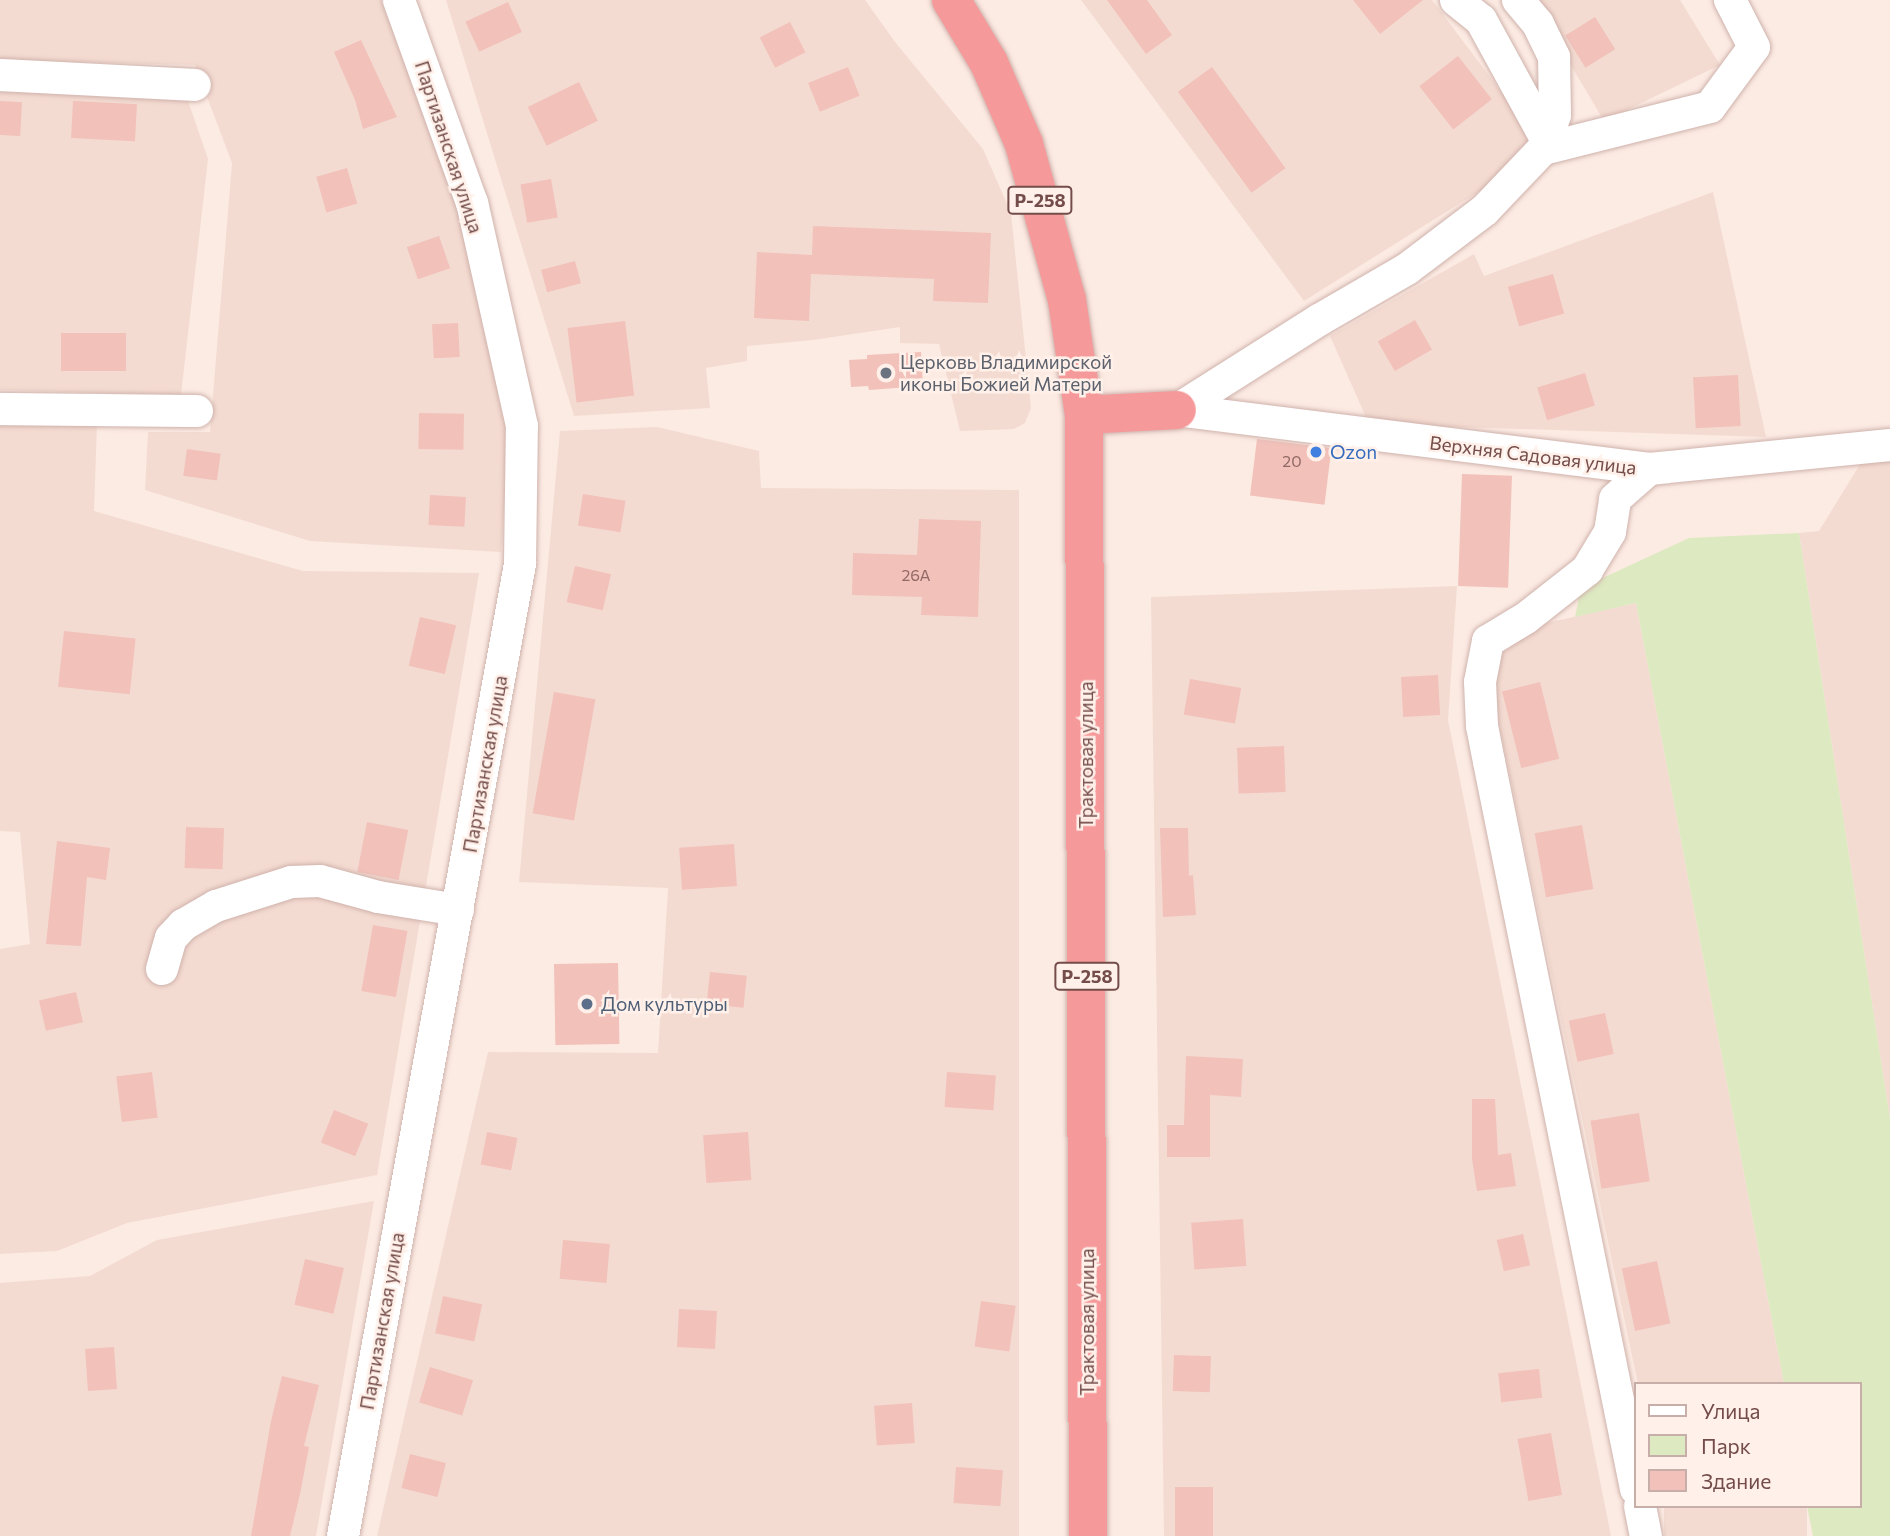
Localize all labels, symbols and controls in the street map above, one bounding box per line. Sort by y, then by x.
street label: Партизанская улица [410,58,488,236]
road number: Р-258 [1007,186,1073,215]
place label: Церковь Владимирской иконы Божией Матери [900,351,1112,395]
marker: Церковь Владимирской иконы Божией Матери [878,365,894,381]
street label: Верхняя Садовая улица [1428,431,1638,479]
place label: Ozon [1330,441,1377,463]
marker: Ozon [1308,444,1324,460]
house number: 20 [1282,451,1302,471]
house number: 26А [901,565,931,585]
street label: Партизанская улица [458,674,512,854]
street label: Трактовая улица [1075,681,1097,829]
road number: Р-258 [1054,961,1120,990]
place label: Дом культуры [601,993,728,1015]
marker: Дом культуры [579,996,595,1012]
street label: Партизанская улица [355,1231,409,1411]
street label: Трактовая улица [1076,1248,1098,1396]
legend [1634,1382,1862,1508]
text: Улица [1701,1398,1760,1423]
text: Парк [1701,1433,1751,1458]
text: Здание [1701,1468,1771,1493]

